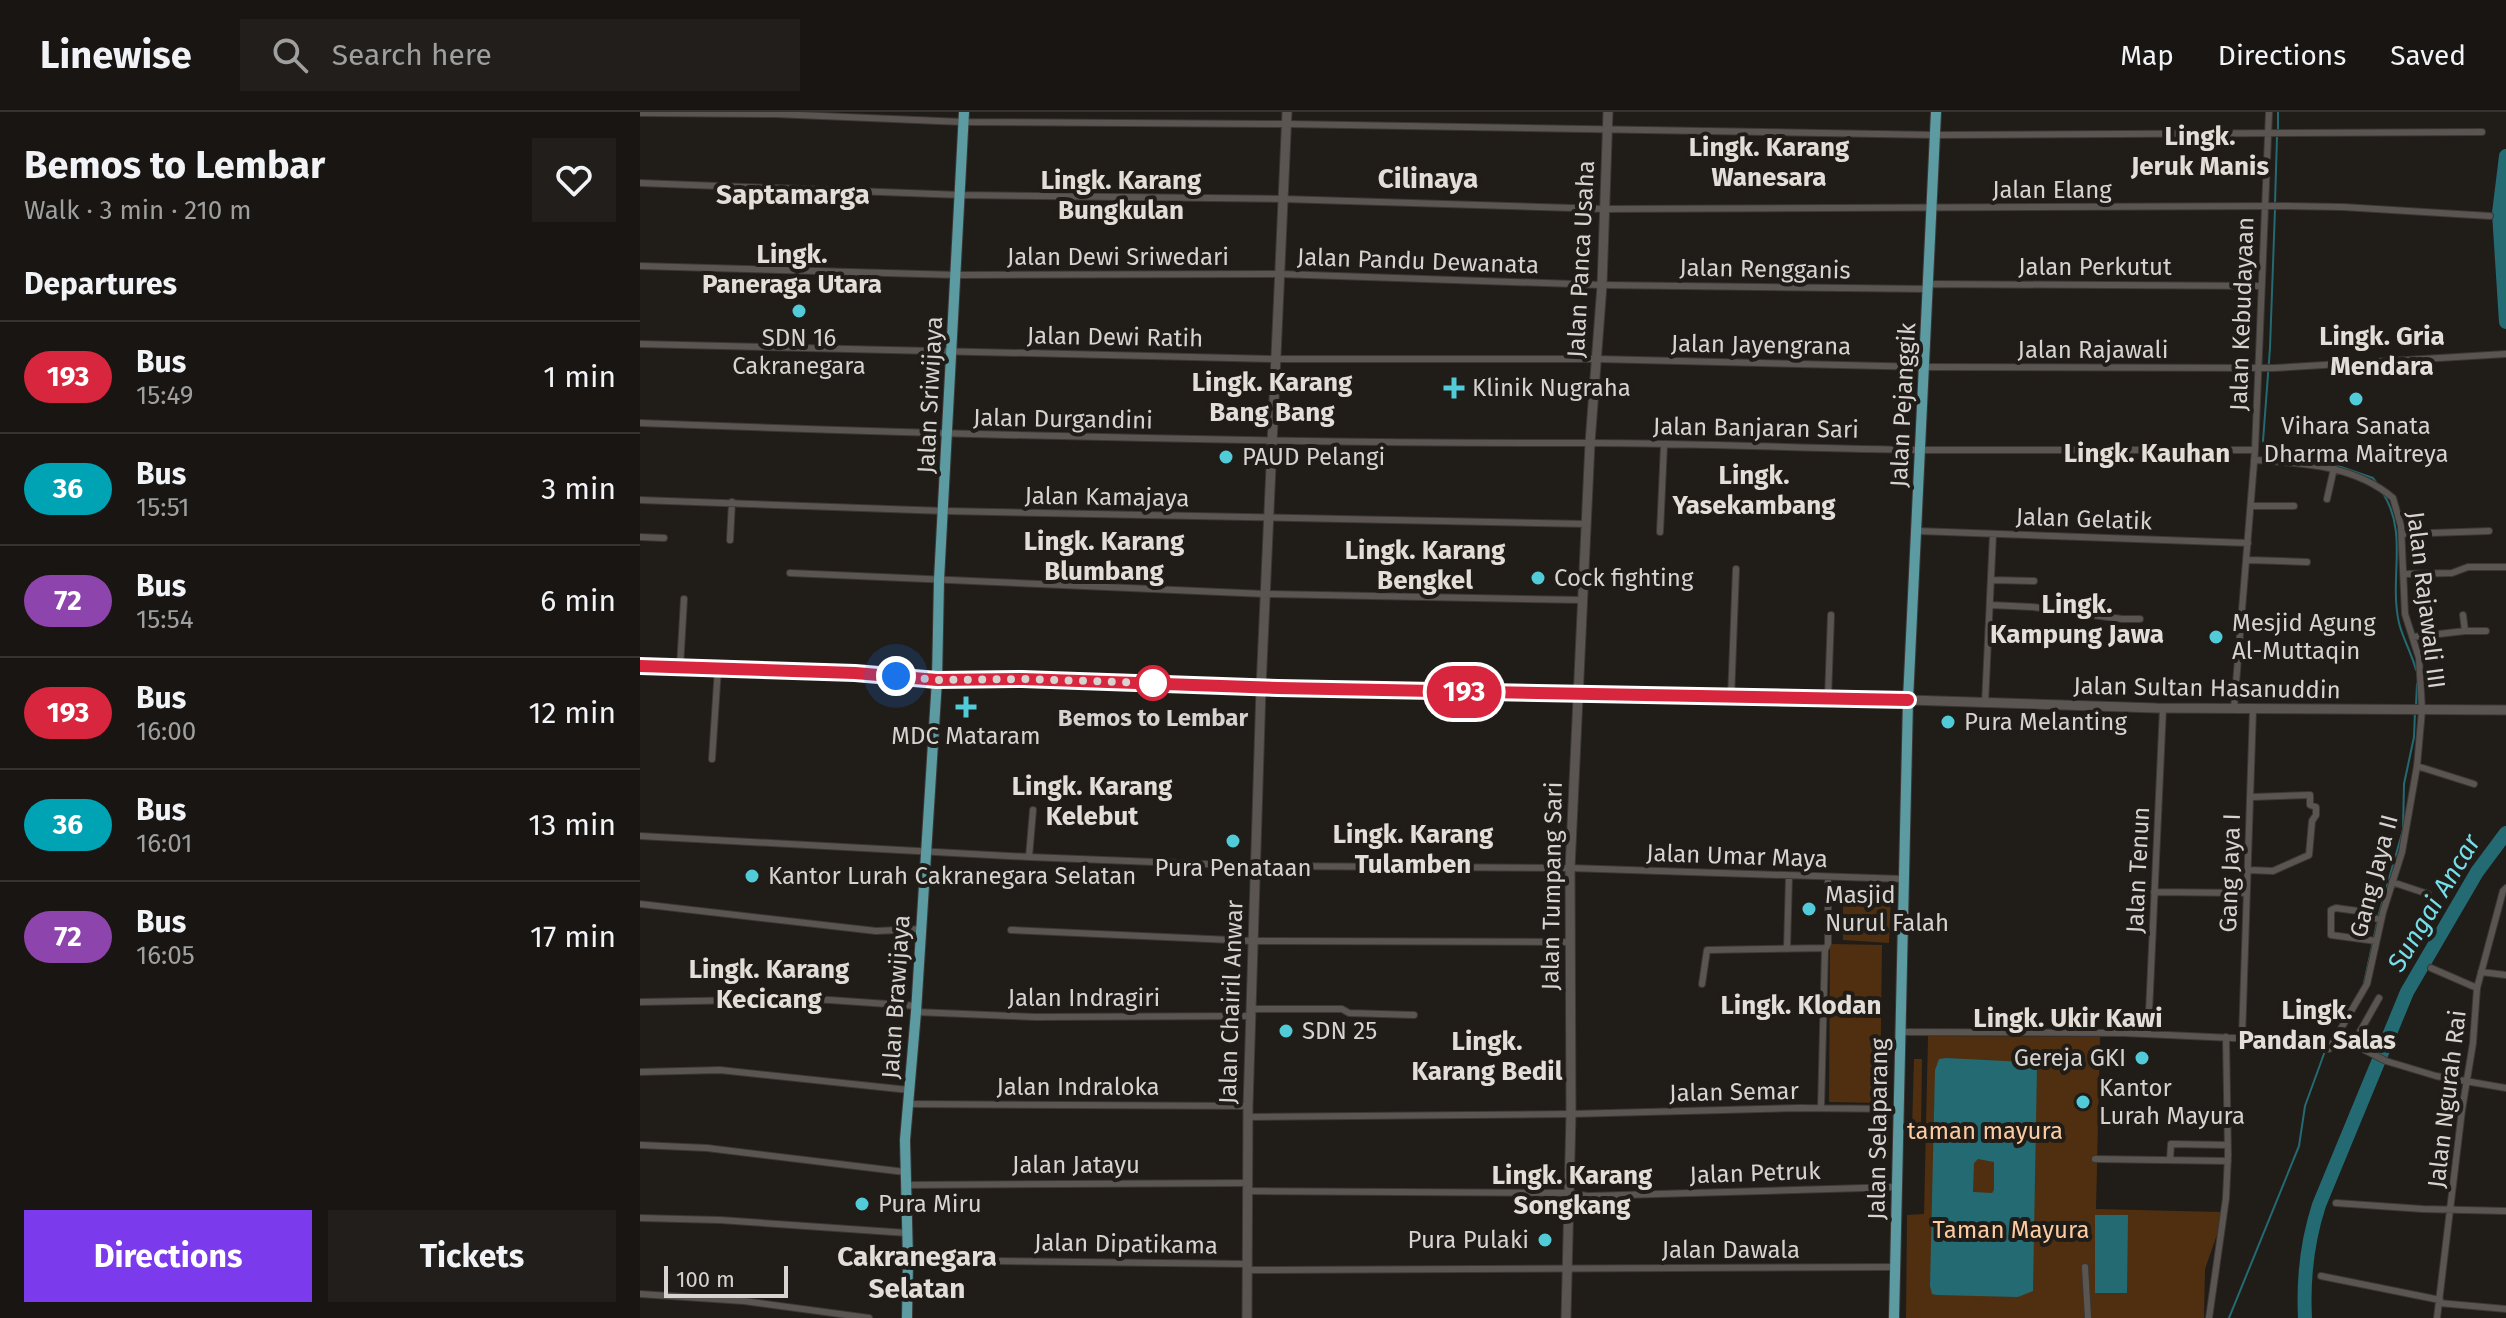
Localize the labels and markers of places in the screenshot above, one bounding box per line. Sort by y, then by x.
marker: SDN 16 Cakranegara [790,302,808,320]
place label: SDN 16 Cakranegara [732,324,866,380]
place label: Klinik Nugraha [1472,374,1631,402]
marker: Klinik Nugraha [1443,377,1465,399]
marker: Vihara Sanata Dharma Maitreya [2347,390,2365,408]
place label: Vihara Sanata Dharma Maitreya [2264,412,2449,468]
place label: PAUD Pelangi [1242,443,1385,471]
marker: PAUD Pelangi [1217,448,1235,466]
place label: Cock fighting [1554,564,1694,592]
marker: Cock fighting [1529,569,1547,587]
place label: Mesjid Agung Al-Muttaqin [2232,609,2376,665]
marker: Mesjid Agung Al-Muttaqin [2207,628,2225,646]
marker: Bemos to Lembar [1136,666,1170,700]
marker: MDC Mataram [955,696,977,718]
place label: Bemos to Lembar [1058,704,1249,732]
place label: Pura Melanting [1964,708,2127,736]
marker: Pura Melanting [1939,713,1957,731]
place label: MDC Mataram [891,722,1041,750]
marker: Pura Penataan [1224,832,1242,850]
place label: Pura Penataan [1154,854,1312,882]
place label: Kantor Lurah Cakranegara Selatan [768,862,1136,890]
marker: Kantor Lurah Cakranegara Selatan [743,867,761,885]
place label: Masjid Nurul Falah [1825,881,1949,937]
marker: Masjid Nurul Falah [1800,900,1818,918]
place label: SDN 25 [1302,1017,1377,1045]
marker: SDN 25 [1277,1022,1295,1040]
place label: Gereja GKI [2014,1044,2126,1072]
marker: Gereja GKI [2133,1049,2151,1067]
place label: Kantor Lurah Mayura [2099,1074,2245,1130]
marker: Kantor Lurah Mayura [2074,1093,2092,1111]
place label: Pura Miru [878,1190,982,1218]
marker: Pura Miru [853,1195,871,1213]
place label: Pura Pulaki [1408,1226,1529,1254]
marker: Pura Pulaki [1536,1231,1554,1249]

